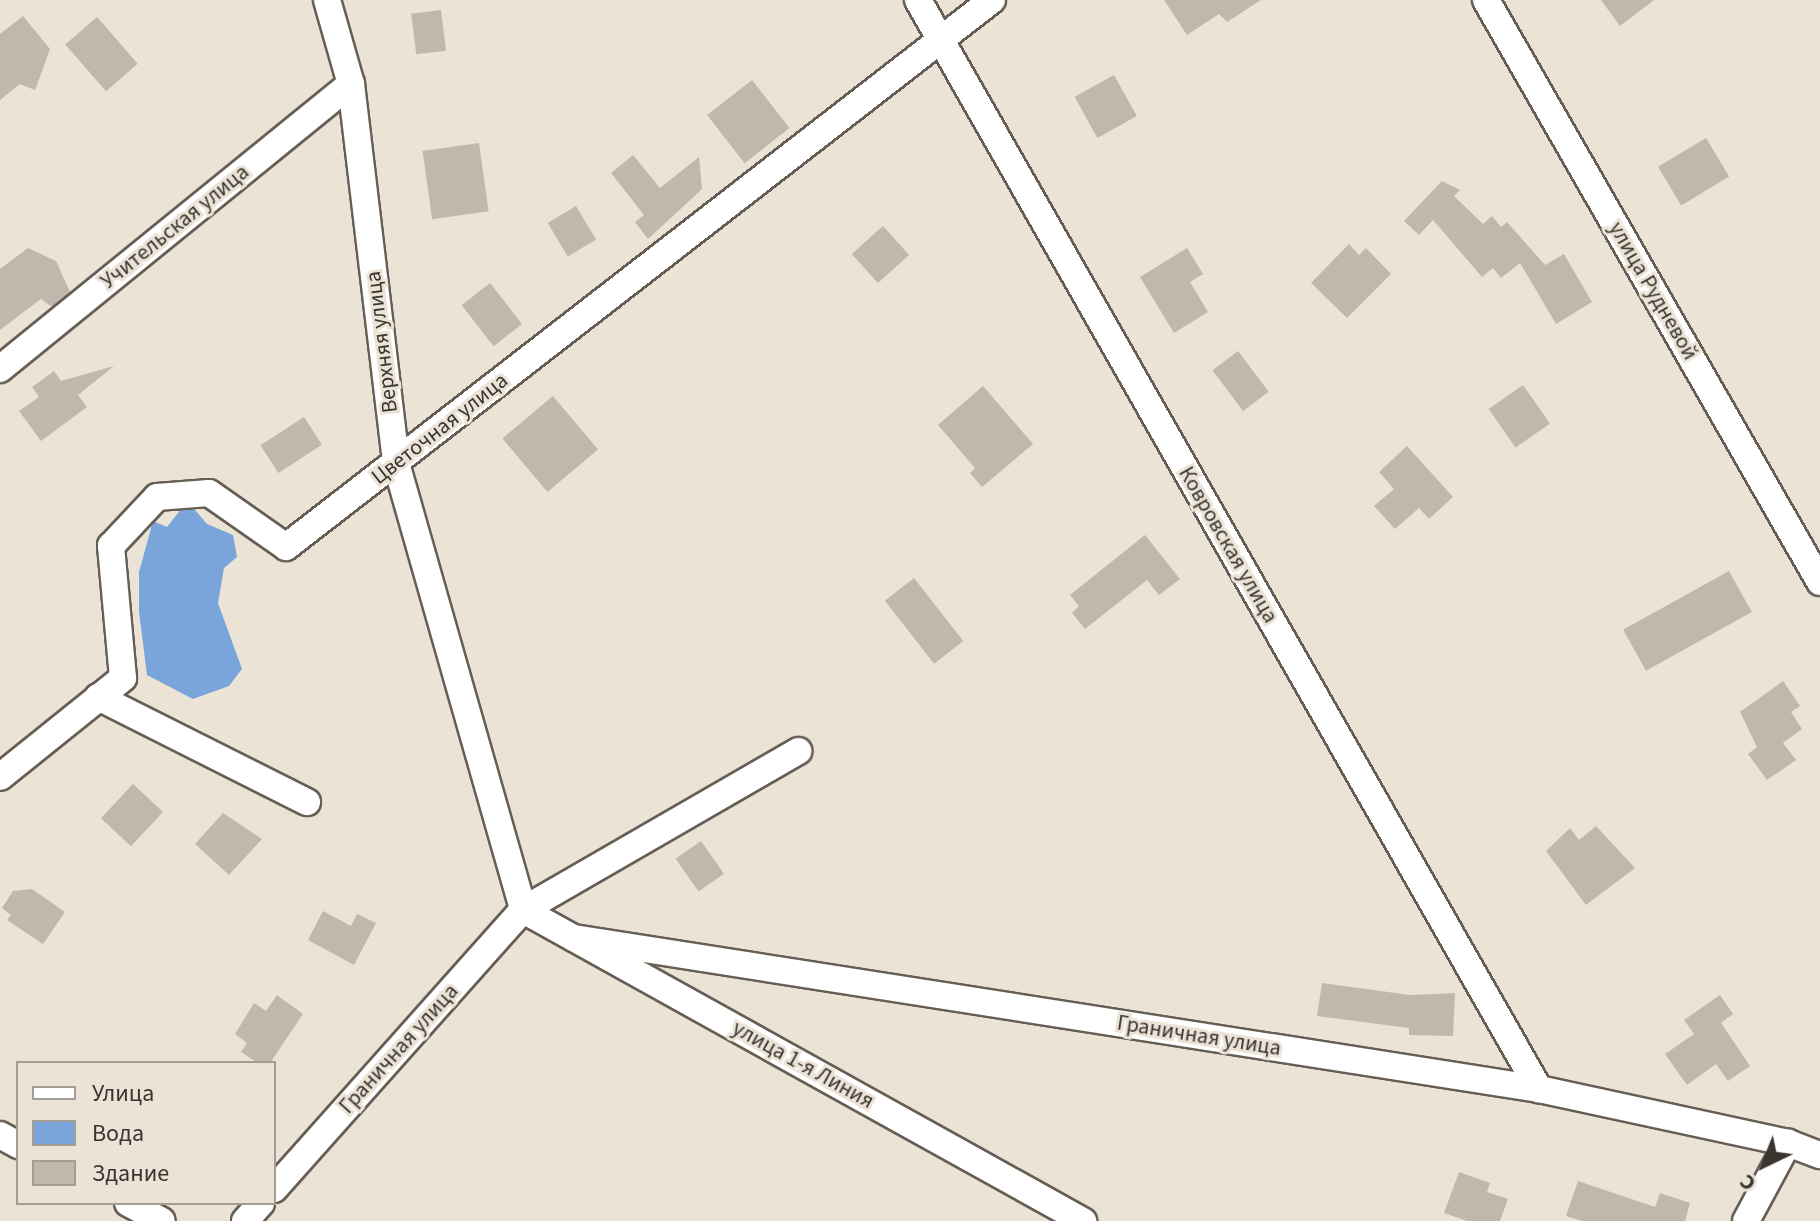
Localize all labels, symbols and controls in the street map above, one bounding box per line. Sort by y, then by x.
street label: Учительская улица [96,159,254,295]
street label: улица Рудневой [1603,217,1703,365]
street label: Верхняя улица [360,270,404,414]
street label: Цветочная улица [366,367,514,491]
street label: Ковровская улица [1173,462,1283,628]
street label: Граничная улица [334,979,464,1119]
street label: Граничная улица [1115,1010,1283,1062]
street label: улица 1-я Линия [728,1015,878,1115]
legend [16,1061,276,1205]
text: Улица [92,1076,154,1111]
text: Вода [92,1116,144,1151]
north arrow [1724,1125,1804,1205]
text: Здание [92,1156,169,1191]
text: С [1732,1166,1763,1199]

